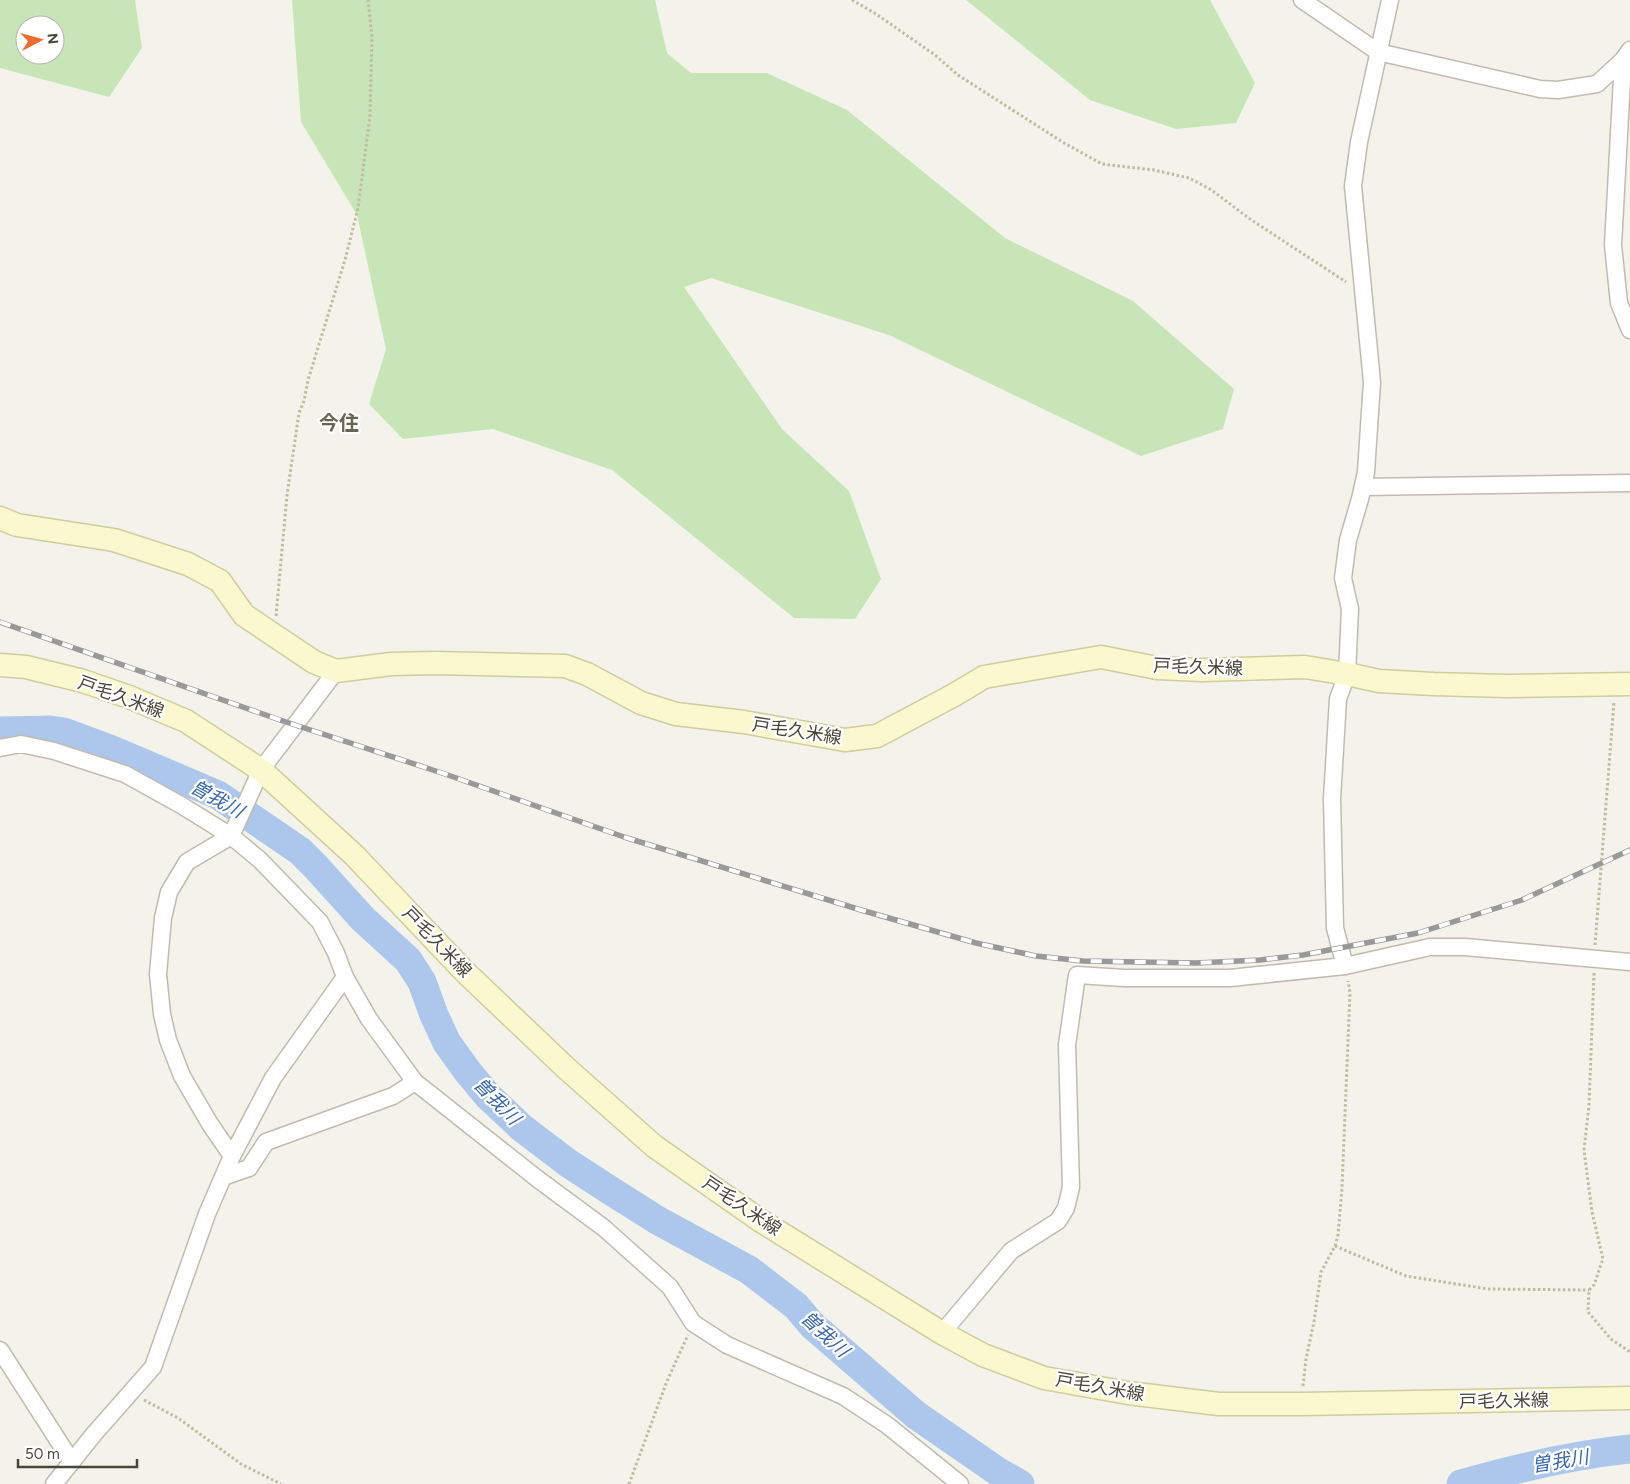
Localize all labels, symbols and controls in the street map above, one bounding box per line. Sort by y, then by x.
north arrow [15,15,65,65]
text: N [43,32,61,45]
district label: 今住 [319,411,359,435]
street label: 戸毛久米線 [1153,654,1243,680]
street label: 戸毛久米線 [75,671,167,723]
street label: 戸毛久米線 [751,713,843,749]
water label: 曽我川 [186,775,249,824]
street label: 戸毛久米線 [398,902,476,982]
water label: 曽我川 [469,1073,526,1131]
street label: 戸毛久米線 [699,1172,785,1240]
water label: 曽我川 [796,1306,855,1363]
street label: 戸毛久米線 [1054,1368,1146,1406]
street label: 戸毛久米線 [1459,1389,1549,1413]
scale bar [18,1436,136,1468]
text: 50 m [25,1445,60,1463]
water label: 曽我川 [1530,1445,1592,1477]

